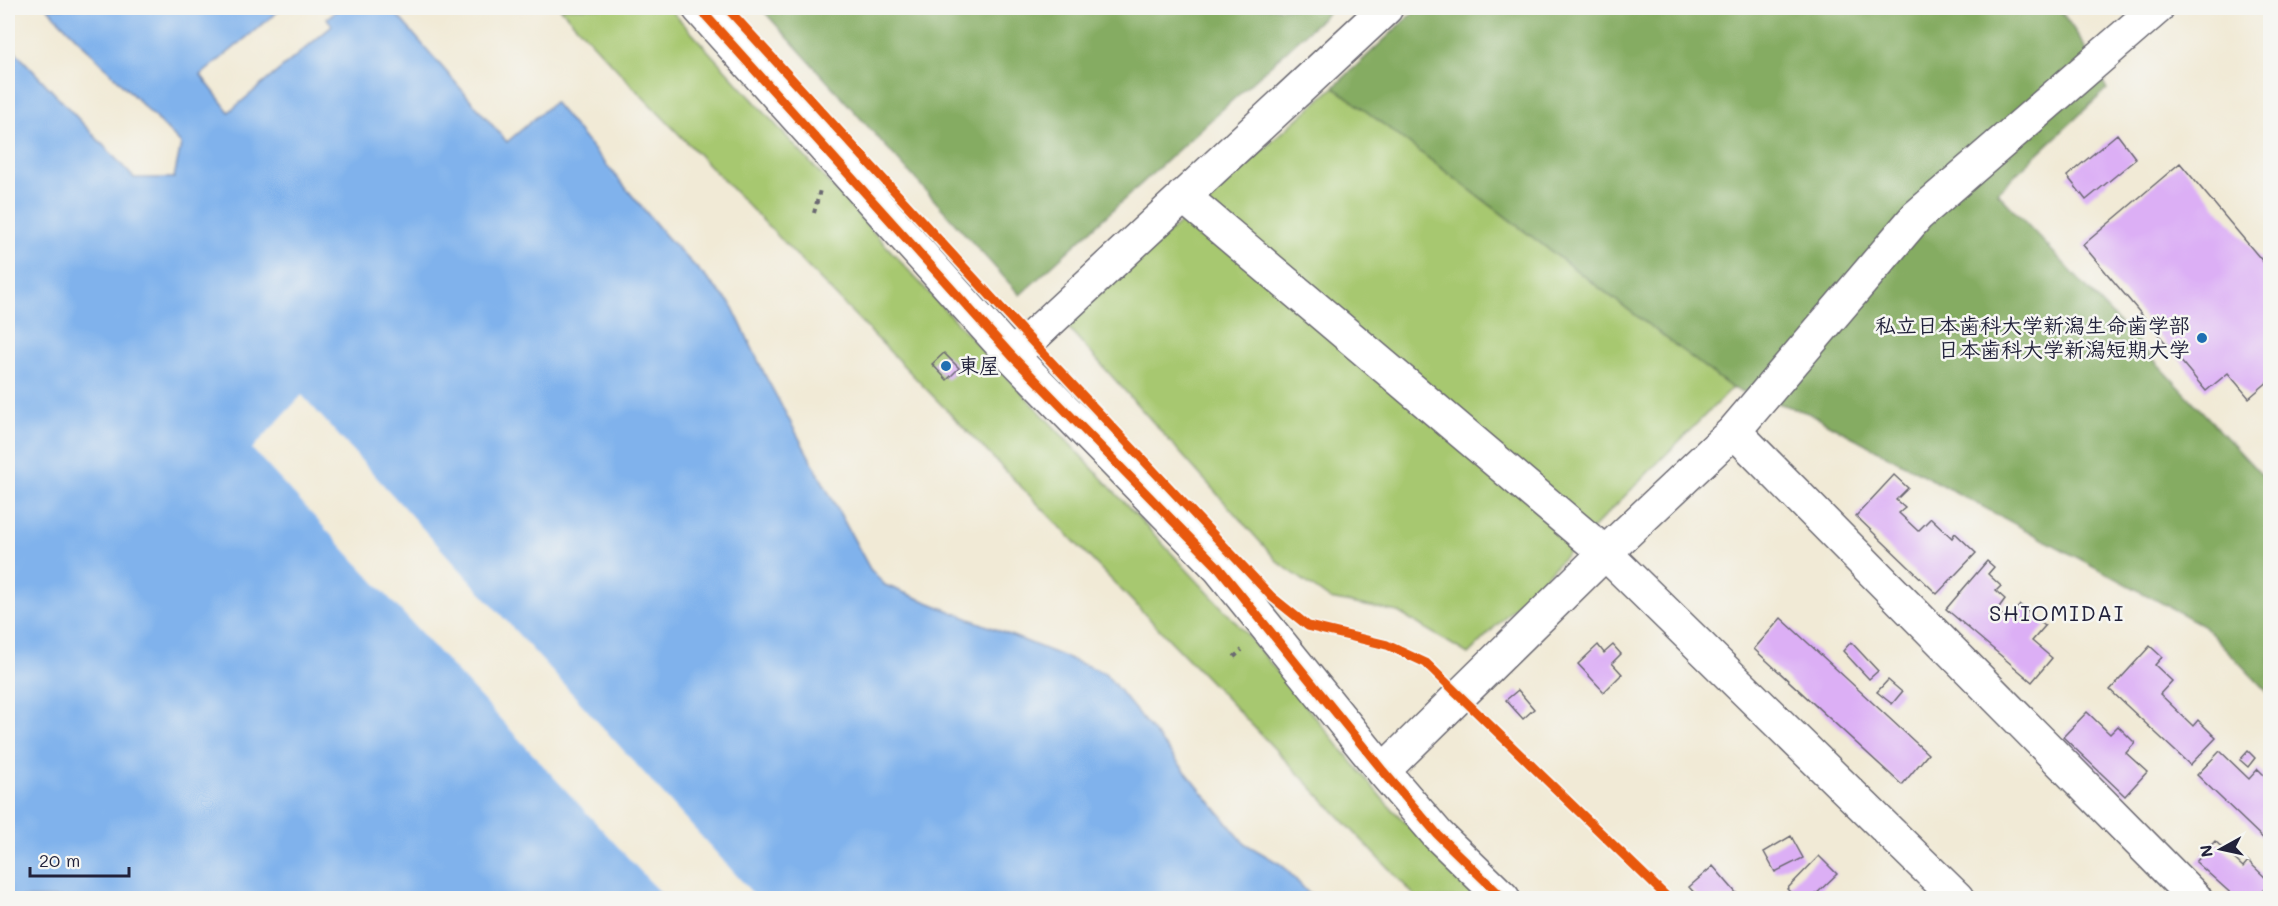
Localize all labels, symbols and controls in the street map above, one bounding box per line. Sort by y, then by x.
place label: 私立日本歯科大学新潟生命歯学部 日本歯科大学新潟短期大学 [1875,311,2190,362]
marker: 私立日本歯科大学新潟生命歯学部 日本歯科大学新潟短期大学 [2195,331,2209,345]
place label: 東屋 [958,351,1000,378]
marker: 東屋 [939,359,953,373]
district label: SHIOMIDAI [1989,598,2125,627]
north arrow [2191,819,2251,879]
scale bar [30,840,129,878]
text: N [2194,844,2217,859]
text: 20 m [39,848,80,872]

